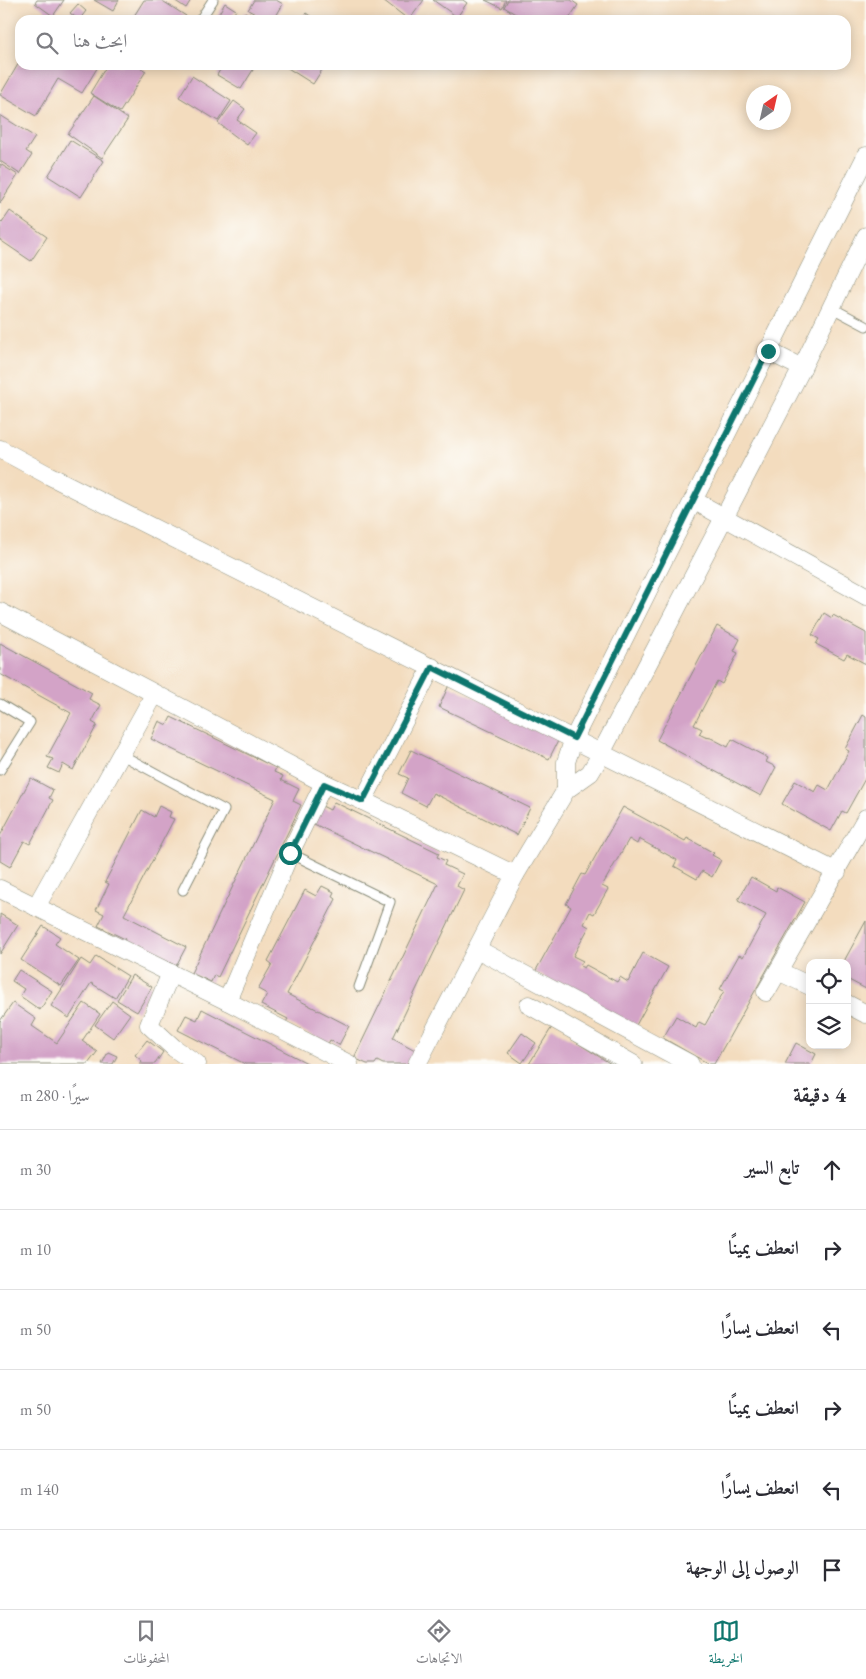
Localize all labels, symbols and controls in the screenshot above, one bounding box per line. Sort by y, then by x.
search box [15,15,851,70]
text: ابحث هنا [73,28,127,53]
icon: search [33,29,61,57]
north arrow [746,85,791,130]
route end [757,340,780,363]
route start [279,842,302,865]
map controls [806,959,851,1049]
button: locate [806,959,851,1004]
button: layers [806,1004,851,1049]
text: 4 دقيقة [793,1081,846,1108]
text: سيرًا · 280 m [20,1085,90,1106]
text: تابع السير [745,1155,799,1180]
icon: ahead [818,1156,846,1184]
text: 30 m [20,1159,51,1180]
text: انعطف يمينًا [728,1235,799,1260]
icon: right [818,1236,846,1264]
text: 10 m [20,1239,51,1260]
text: انعطف يسارًا [721,1315,799,1340]
icon: left [818,1316,846,1344]
text: 50 m [20,1319,51,1340]
text: انعطف يمينًا [728,1395,799,1420]
icon: right [818,1396,846,1424]
text: 50 m [20,1399,51,1420]
text: انعطف يسارًا [721,1475,799,1500]
icon: left [818,1476,846,1504]
text: 140 m [20,1479,59,1500]
text: الوصول إلى الوجهة [686,1555,799,1580]
icon: arrive [818,1556,846,1584]
tab: المحفوظات [123,1617,169,1672]
tab: الاتجاهات [416,1617,462,1672]
tab: الخريطة [709,1617,743,1672]

